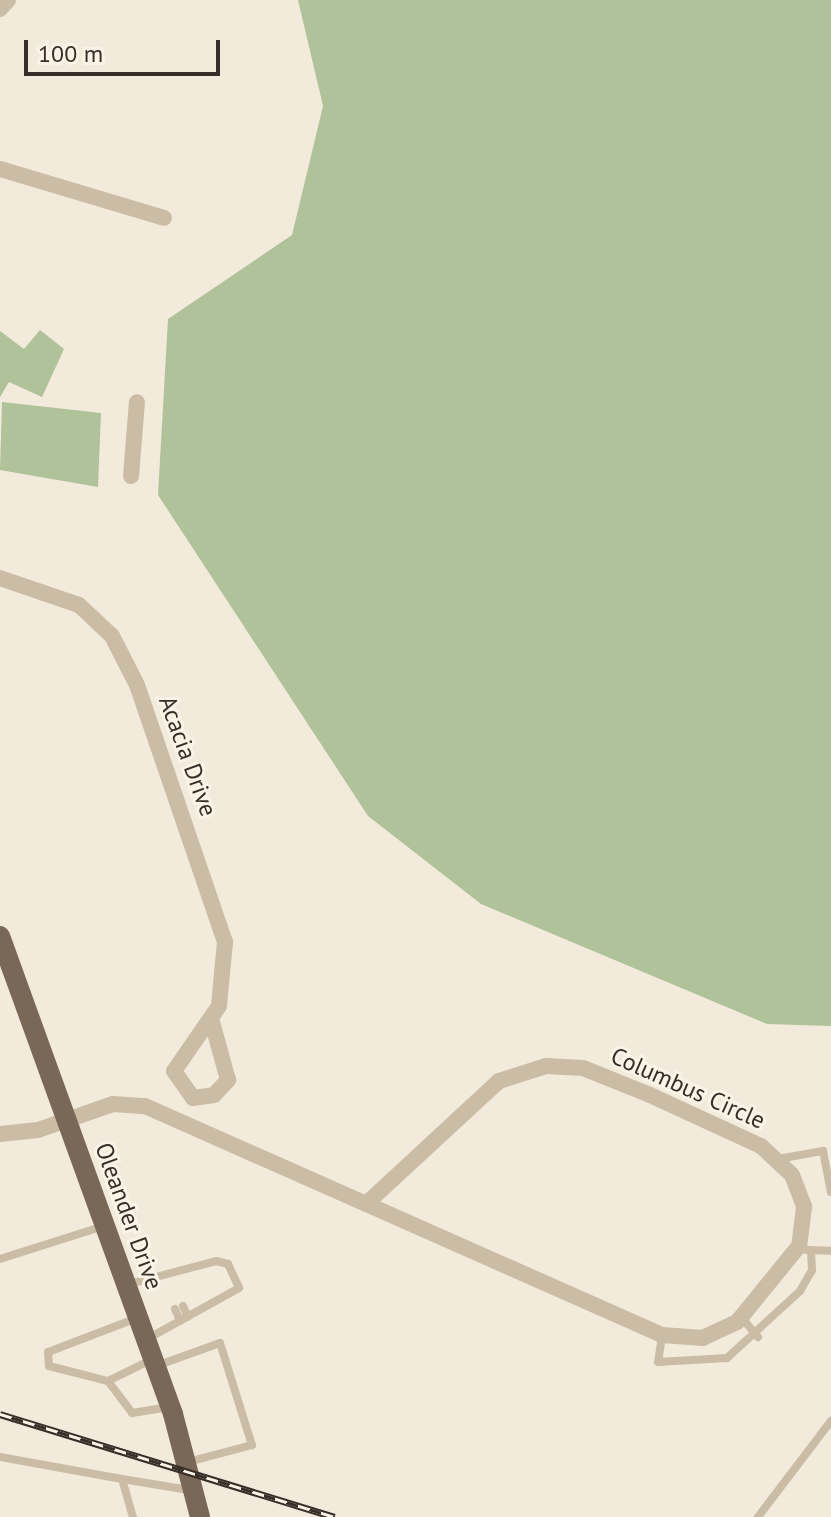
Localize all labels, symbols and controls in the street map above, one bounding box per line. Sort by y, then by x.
scale bar [28,24,224,74]
text: 100 m [38,38,103,69]
street label: Acacia Drive [153,692,223,820]
street label: Columbus Circle [606,1041,770,1135]
street label: Oleander Drive [89,1139,169,1293]

